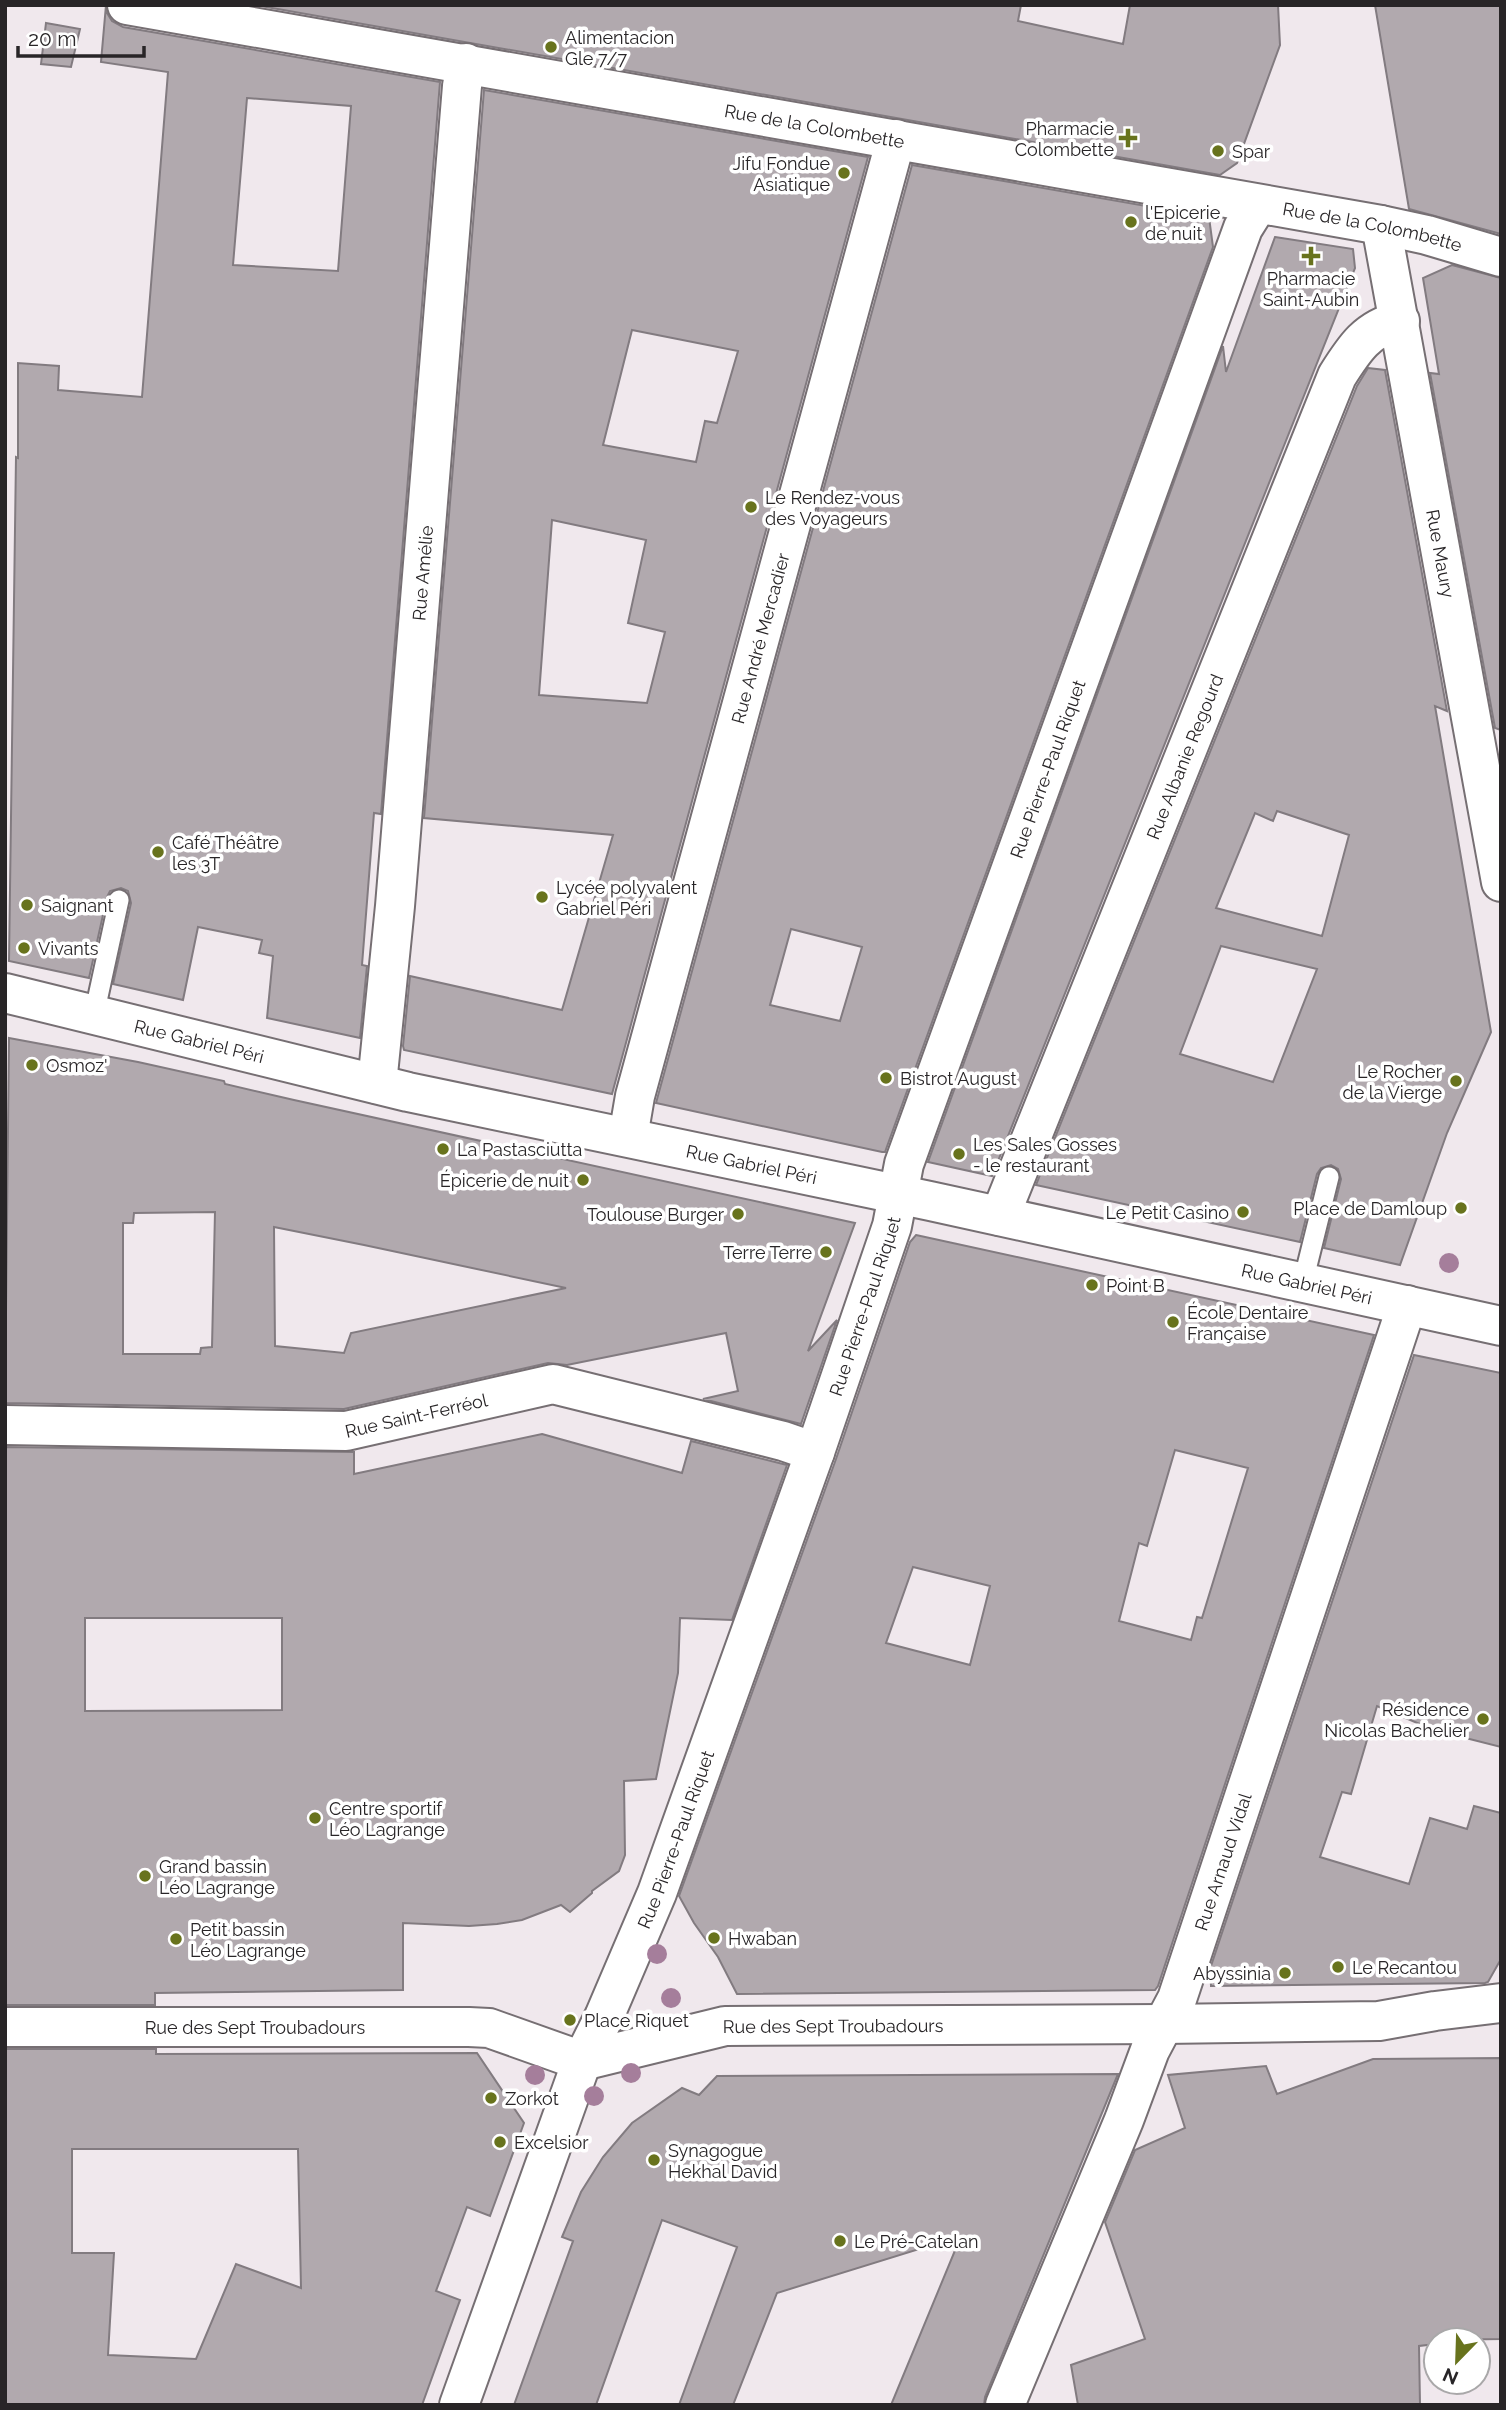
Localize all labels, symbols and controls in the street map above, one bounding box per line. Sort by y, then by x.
scale bar [18,14,144,58]
text: 20 m [28,26,76,51]
place label: Alimentacion Gle 7/7 [565,27,674,69]
marker: Alimentacion Gle 7/7 [543,39,559,55]
street label: Rue de la Colombette [723,100,907,152]
place label: Pharmacie Colombette [1015,118,1114,160]
marker: Pharmacie Colombette [1120,130,1136,146]
place label: Spar [1232,141,1271,162]
marker: Spar [1210,143,1226,159]
place label: Jifu Fondue Asiatique [733,153,830,195]
marker: Jifu Fondue Asiatique [836,165,852,181]
street label: Rue de la Colombette [1281,197,1465,255]
place label: l'Epicerie de nuit [1145,202,1221,244]
marker: l'Epicerie de nuit [1123,214,1139,230]
marker: Pharmacie Saint-Aubin [1303,248,1319,264]
place label: Pharmacie Saint-Aubin [1263,268,1359,310]
place label: Le Rendez-vous des Voyageurs [765,487,900,529]
marker: Le Rendez-vous des Voyageurs [743,499,759,515]
street label: Rue Maury [1423,508,1459,600]
street label: Rue Amélie [408,524,437,622]
street label: Rue André Mercadier [727,550,793,726]
street label: Rue Albanie Regourd [1142,671,1227,842]
street label: Rue Pierre-Paul Riquet [1005,677,1089,861]
place label: Café Théâtre les 3T [172,832,279,874]
marker: Café Théâtre les 3T [150,844,166,860]
place label: Lycée polyvalent Gabriel Péri [556,877,697,919]
marker: Lycée polyvalent Gabriel Péri [534,889,550,905]
place label: Saignant [41,895,114,916]
marker: Saignant [19,897,35,913]
place label: Vivants [38,938,99,959]
marker: Vivants [16,940,32,956]
street label: Rue Gabriel Péri [132,1015,266,1067]
place label: Osmoz' [46,1055,108,1076]
marker: Osmoz' [24,1057,40,1073]
place label: Le Rocher de la Vierge [1342,1061,1443,1103]
place label: Bistrot August [900,1068,1017,1089]
marker: Bistrot August [878,1070,894,1086]
marker: Le Rocher de la Vierge [1448,1073,1464,1089]
place label: Les Sales Gosses - le restaurant [973,1134,1117,1176]
place label: La Pastasciutta [457,1139,582,1160]
street label: Rue Gabriel Péri [684,1140,819,1188]
marker: La Pastasciutta [435,1141,451,1157]
marker: Les Sales Gosses - le restaurant [951,1146,967,1162]
place label: Épicerie de nuit [440,1169,569,1191]
marker: Épicerie de nuit [575,1172,591,1188]
place label: Place de Damloup [1293,1198,1447,1219]
marker: Place de Damloup [1453,1200,1469,1216]
place label: Le Petit Casino [1105,1202,1229,1223]
place label: Toulouse Burger [587,1204,725,1225]
marker: Le Petit Casino [1235,1204,1251,1220]
marker: Toulouse Burger [730,1206,746,1222]
street label: Rue Pierre-Paul Riquet [824,1215,904,1399]
place label: Terre Terre [723,1242,812,1263]
marker: Terre Terre [818,1244,834,1260]
street label: Rue Gabriel Péri [1240,1259,1374,1308]
place label: Point B [1106,1275,1165,1296]
marker: Point B [1084,1277,1100,1293]
place label: École Dentaire Française [1187,1301,1309,1344]
marker: École Dentaire Française [1165,1314,1181,1330]
street label: Rue Saint-Ferréol [343,1389,489,1441]
place label: Résidence Nicolas Bachelier [1324,1699,1470,1741]
marker: Résidence Nicolas Bachelier [1475,1711,1491,1727]
street label: Rue Pierre-Paul Riquet [633,1748,718,1932]
street label: Rue Arnaud Vidal [1190,1790,1255,1933]
place label: Centre sportif Léo Lagrange [329,1798,445,1840]
marker: Centre sportif Léo Lagrange [307,1810,323,1826]
place label: Grand bassin Léo Lagrange [159,1856,275,1898]
marker: Grand bassin Léo Lagrange [137,1868,153,1884]
place label: Petit bassin Léo Lagrange [190,1919,306,1961]
place label: Hwaban [728,1928,797,1949]
marker: Hwaban [706,1930,722,1946]
marker: Petit bassin Léo Lagrange [168,1931,184,1947]
place label: Le Recantou [1352,1957,1457,1978]
marker: Le Recantou [1330,1959,1346,1975]
place label: Abyssinia [1193,1963,1271,1984]
marker: Abyssinia [1277,1965,1293,1981]
place label: Place Riquet [584,2010,689,2031]
marker: Place Riquet [562,2012,578,2028]
street label: Rue des Sept Troubadours [723,2015,944,2037]
street label: Rue des Sept Troubadours [145,2017,366,2038]
place label: Zorkot [505,2088,559,2109]
marker: Zorkot [483,2090,499,2106]
place label: Excelsior [514,2132,589,2153]
marker: Excelsior [492,2134,508,2150]
place label: Synagogue Hekhal David [668,2140,778,2182]
marker: Synagogue Hekhal David [646,2152,662,2168]
place label: Le Pré-Catelan [854,2231,979,2252]
marker: Le Pré-Catelan [832,2233,848,2249]
north arrow [1422,2326,1492,2396]
text: N [1439,2364,1461,2390]

